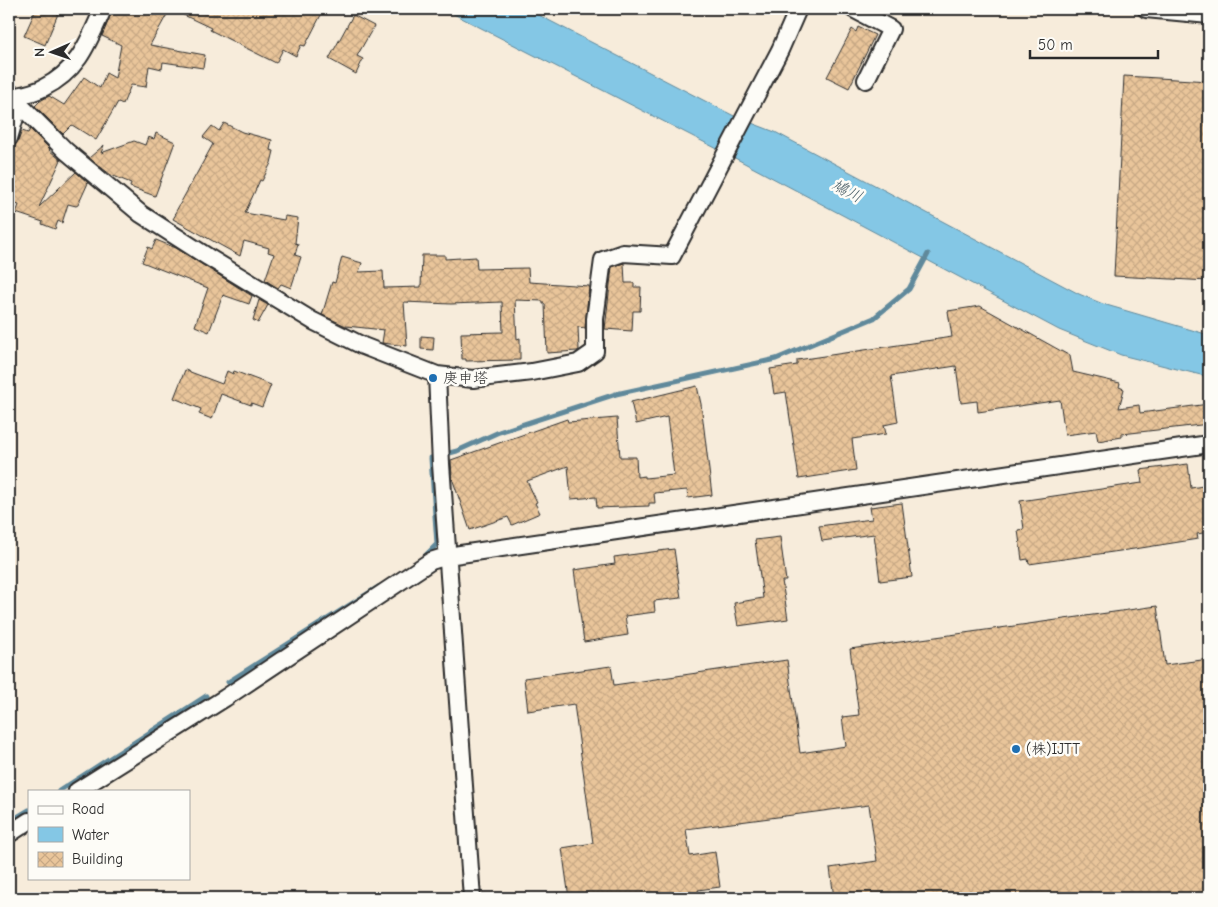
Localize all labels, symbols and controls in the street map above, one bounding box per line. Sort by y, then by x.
north arrow [28,28,78,78]
scale bar [1030,28,1158,60]
text: 50 m [1038,36,1073,54]
text: N [31,48,48,57]
water label: 鳩川 [829,176,865,206]
place label: 庚申塔 [443,369,488,387]
marker: 庚申塔 [427,372,439,384]
place label: (株)IJTT [1026,740,1080,758]
marker: (株)IJTT [1010,743,1022,755]
legend [28,790,190,880]
text: Road [72,800,104,818]
text: Water [72,826,109,844]
text: Building [72,850,123,868]

